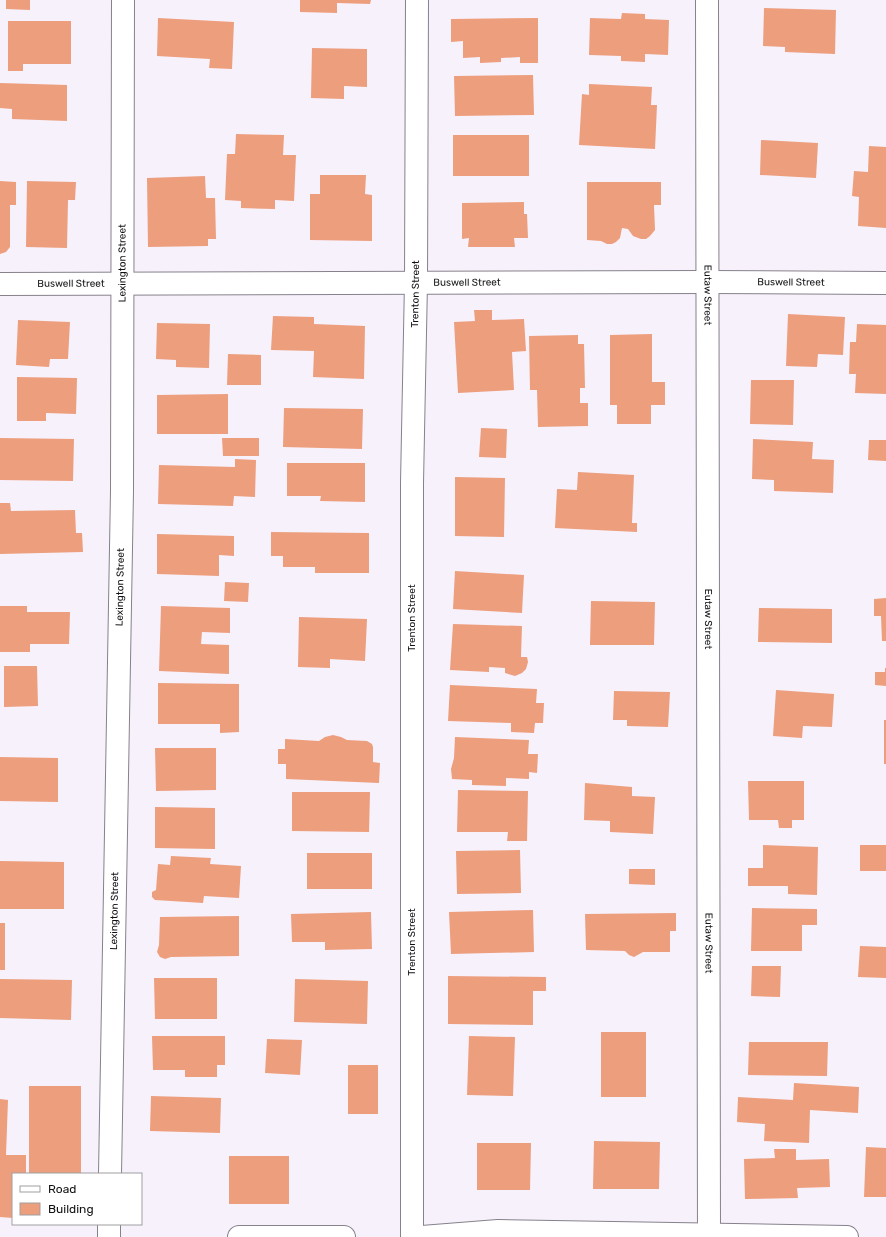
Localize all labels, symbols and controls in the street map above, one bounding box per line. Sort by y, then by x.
street label: Lexington Street [116,224,129,302]
street label: Trenton Street [409,260,422,328]
street label: Eutaw Street [701,265,714,325]
street label: Buswell Street [757,276,825,289]
street label: Buswell Street [433,277,501,289]
street label: Buswell Street [37,278,105,290]
street label: Lexington Street [114,548,127,626]
street label: Trenton Street [406,584,418,652]
street label: Eutaw Street [702,589,714,649]
street label: Lexington Street [108,872,121,950]
street label: Trenton Street [406,908,418,976]
street label: Eutaw Street [702,913,715,973]
legend [12,1173,142,1225]
text: Road [48,1182,76,1196]
text: Building [48,1202,94,1216]

